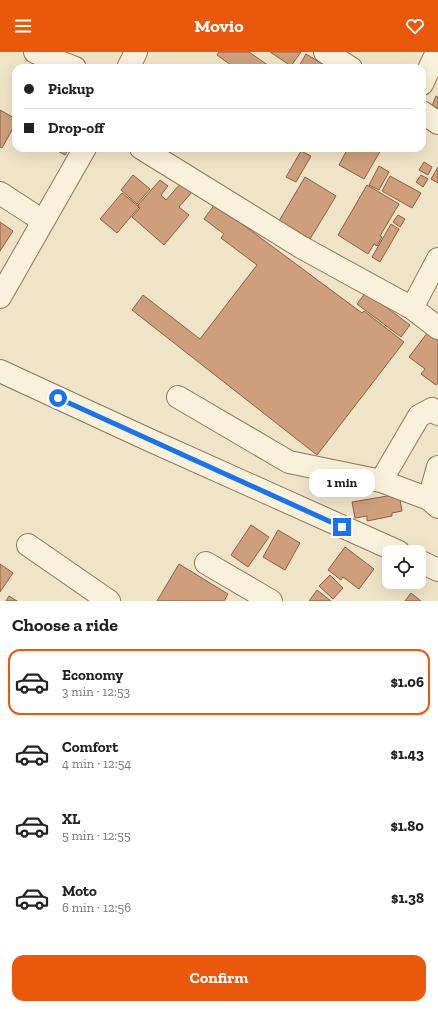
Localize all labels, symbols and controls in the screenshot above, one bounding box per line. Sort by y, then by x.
icon: menu [12,15,34,37]
text: Movio [194,15,244,37]
icon: heart [404,15,426,37]
text: Pickup [48,80,94,98]
text: Drop-off [48,119,104,137]
route start [49,389,67,407]
callout: 1 min [309,469,375,497]
text: 1 min [327,475,357,490]
route end [333,518,351,536]
map controls [382,545,426,589]
button: locate [382,545,426,589]
text: Choose a ride [12,614,118,636]
icon: car [14,664,50,700]
text: Economy [62,666,123,684]
text: $1.06 [390,673,424,691]
text: 3 min · 12:53 [62,684,130,699]
icon: car [14,736,50,772]
text: Comfort [62,738,118,756]
text: $1.43 [391,745,424,763]
text: 4 min · 12:54 [62,756,131,771]
icon: car [14,808,50,844]
text: XL [62,810,80,828]
text: $1.80 [390,817,424,835]
text: 5 min · 12:55 [62,828,131,843]
icon: car [14,880,50,916]
text: Moto [62,882,97,900]
text: $1.38 [391,889,424,907]
text: 6 min · 12:56 [62,900,131,915]
button: Confirm [12,955,426,1001]

